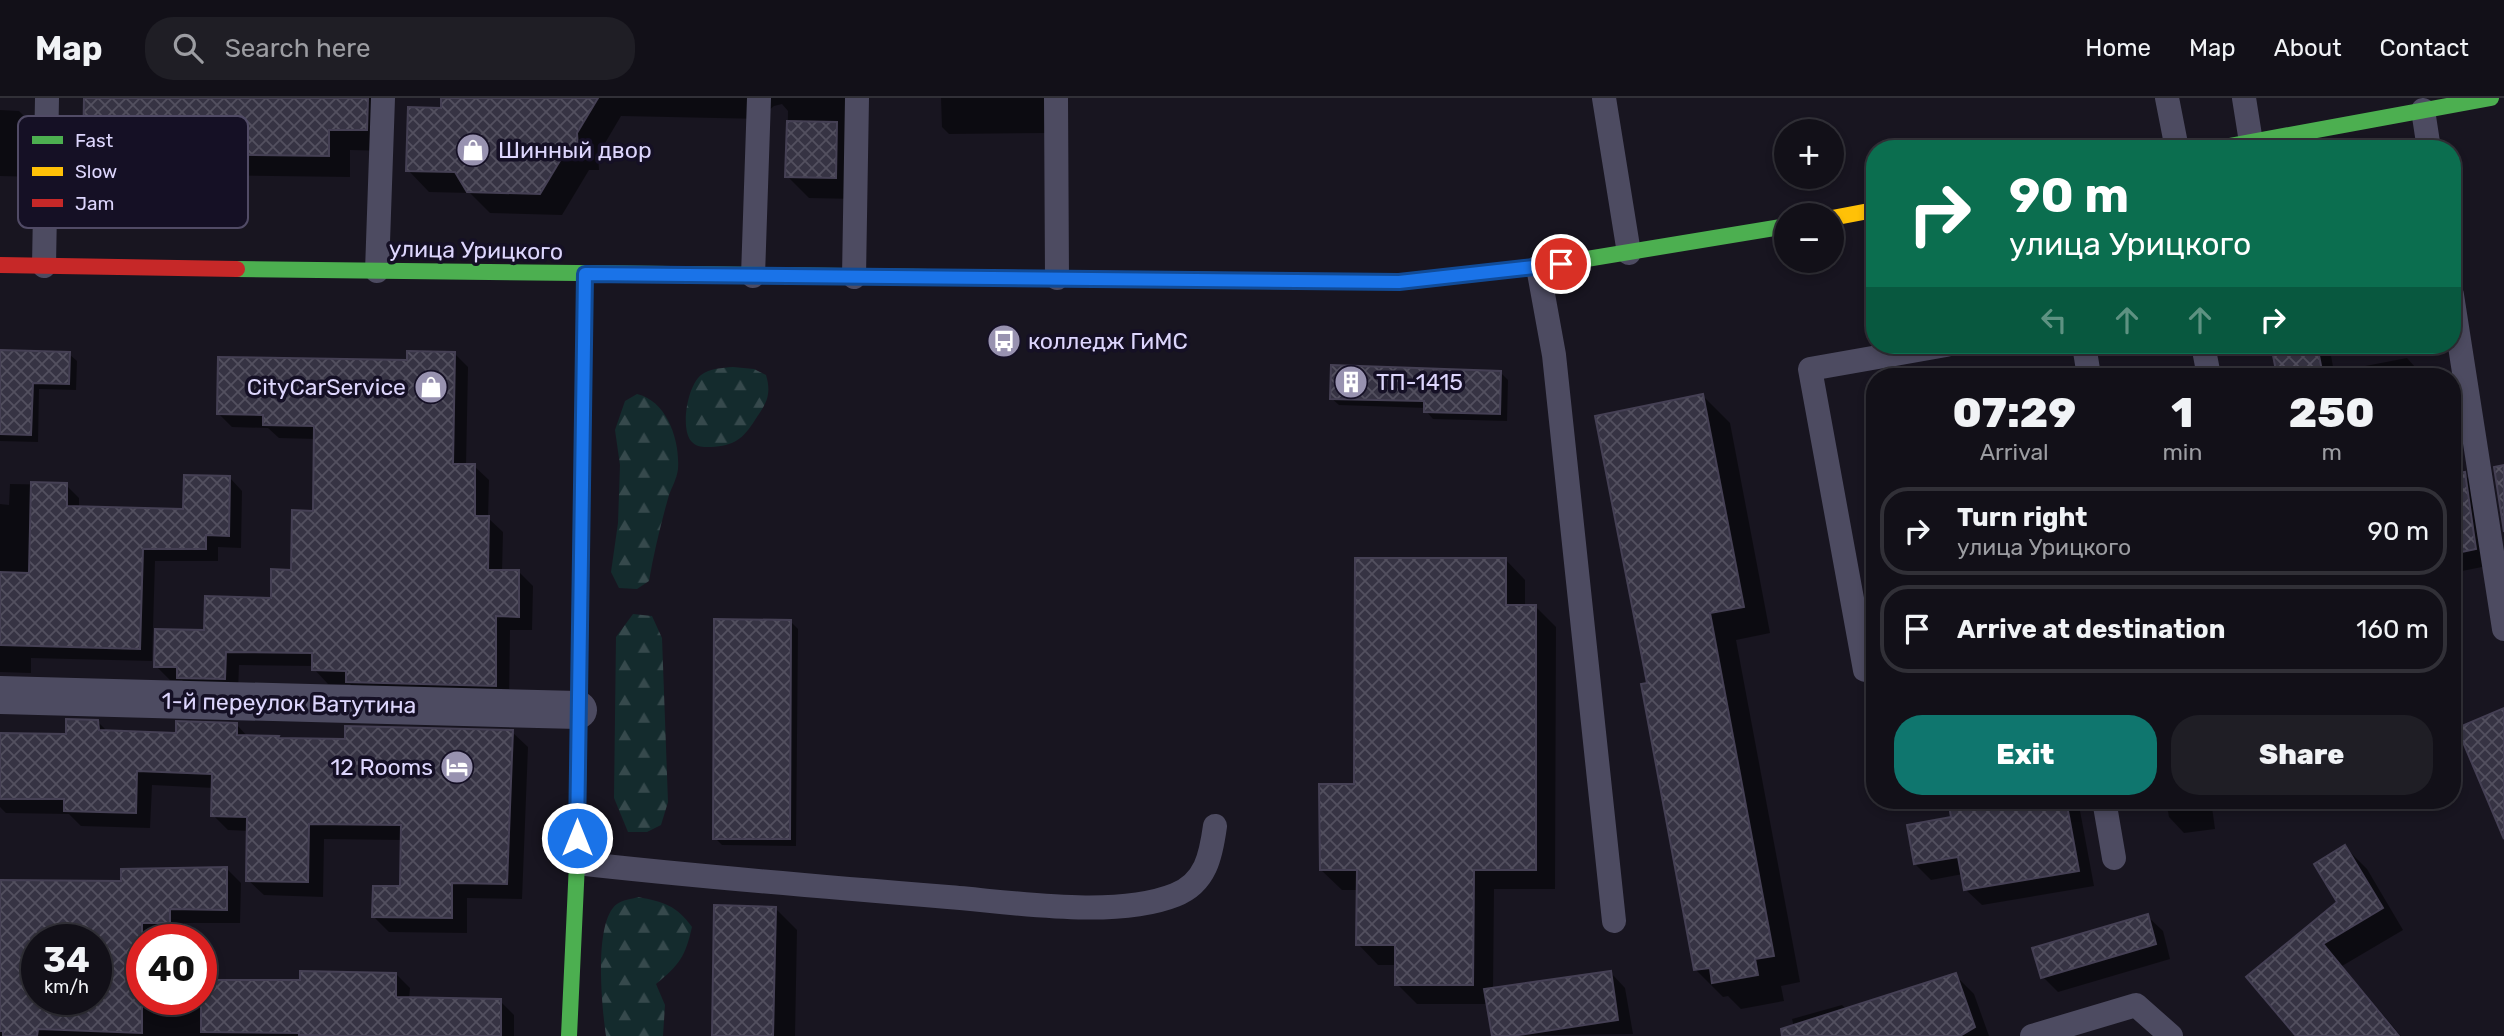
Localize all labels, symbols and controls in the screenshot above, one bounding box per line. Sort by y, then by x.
search box [145,17,635,80]
text: Map [35,29,103,68]
icon: search [169,29,207,67]
text: Search here [225,33,370,64]
text: Home [2085,34,2151,62]
text: Map [2189,34,2236,62]
text: About [2274,34,2342,62]
text: Contact [2380,34,2469,62]
legend [18,116,248,228]
map controls [1774,119,1844,273]
button: + [1774,119,1844,189]
text: Fast [75,129,114,152]
shop icon: Шинный двор [454,131,492,169]
place label: Шинный двор [498,136,652,164]
text: Slow [75,160,117,183]
text: 90 m [2009,166,2129,224]
icon: right [1894,168,1985,259]
text: Jam [75,192,114,215]
button: − [1774,203,1844,273]
text: улица Урицкого [2009,225,2251,263]
street label: улица Урицкого [389,234,563,266]
pin [1531,234,1591,294]
icon: arrive [1542,245,1580,283]
icon: left [2035,301,2073,339]
icon: ahead [2108,301,2146,339]
icon: ahead [2181,301,2219,339]
icon: right [2254,301,2292,339]
bus stop icon: колледж ГиМС [985,322,1023,360]
place label: колледж ГиМС [1028,327,1188,355]
building icon: ТП-1415 [1332,363,1370,401]
shop icon: CityCarService [412,368,450,406]
place label: ТП-1415 [1376,368,1463,396]
place label: CityCarService [247,373,406,401]
text: 07:29 [1952,388,2076,438]
text: 1 [2171,388,2193,438]
text: 250 [2289,388,2375,438]
text: Arrival [1980,438,2049,466]
text: min [2162,438,2202,466]
text: m [2321,438,2342,466]
text: Turn right [1957,502,2087,533]
icon: right [1898,512,1936,550]
text: 90 m [2368,516,2429,547]
text: улица Урицкого [1957,533,2131,561]
icon: arrive [1898,610,1936,648]
text: Arrive at destination [1957,614,2225,645]
text: 160 m [2356,614,2429,645]
street label: 1-й переулок Ватутина [161,687,417,719]
button: Exit [1894,715,2157,795]
button: Share [2171,715,2433,795]
hotel icon: 12 Rooms [438,748,476,786]
place label: 12 Rooms [331,753,433,781]
position arrow [540,801,614,875]
speed limit sign: 40 [126,924,217,1015]
text: 34 [43,939,90,981]
text: km/h [44,976,89,998]

